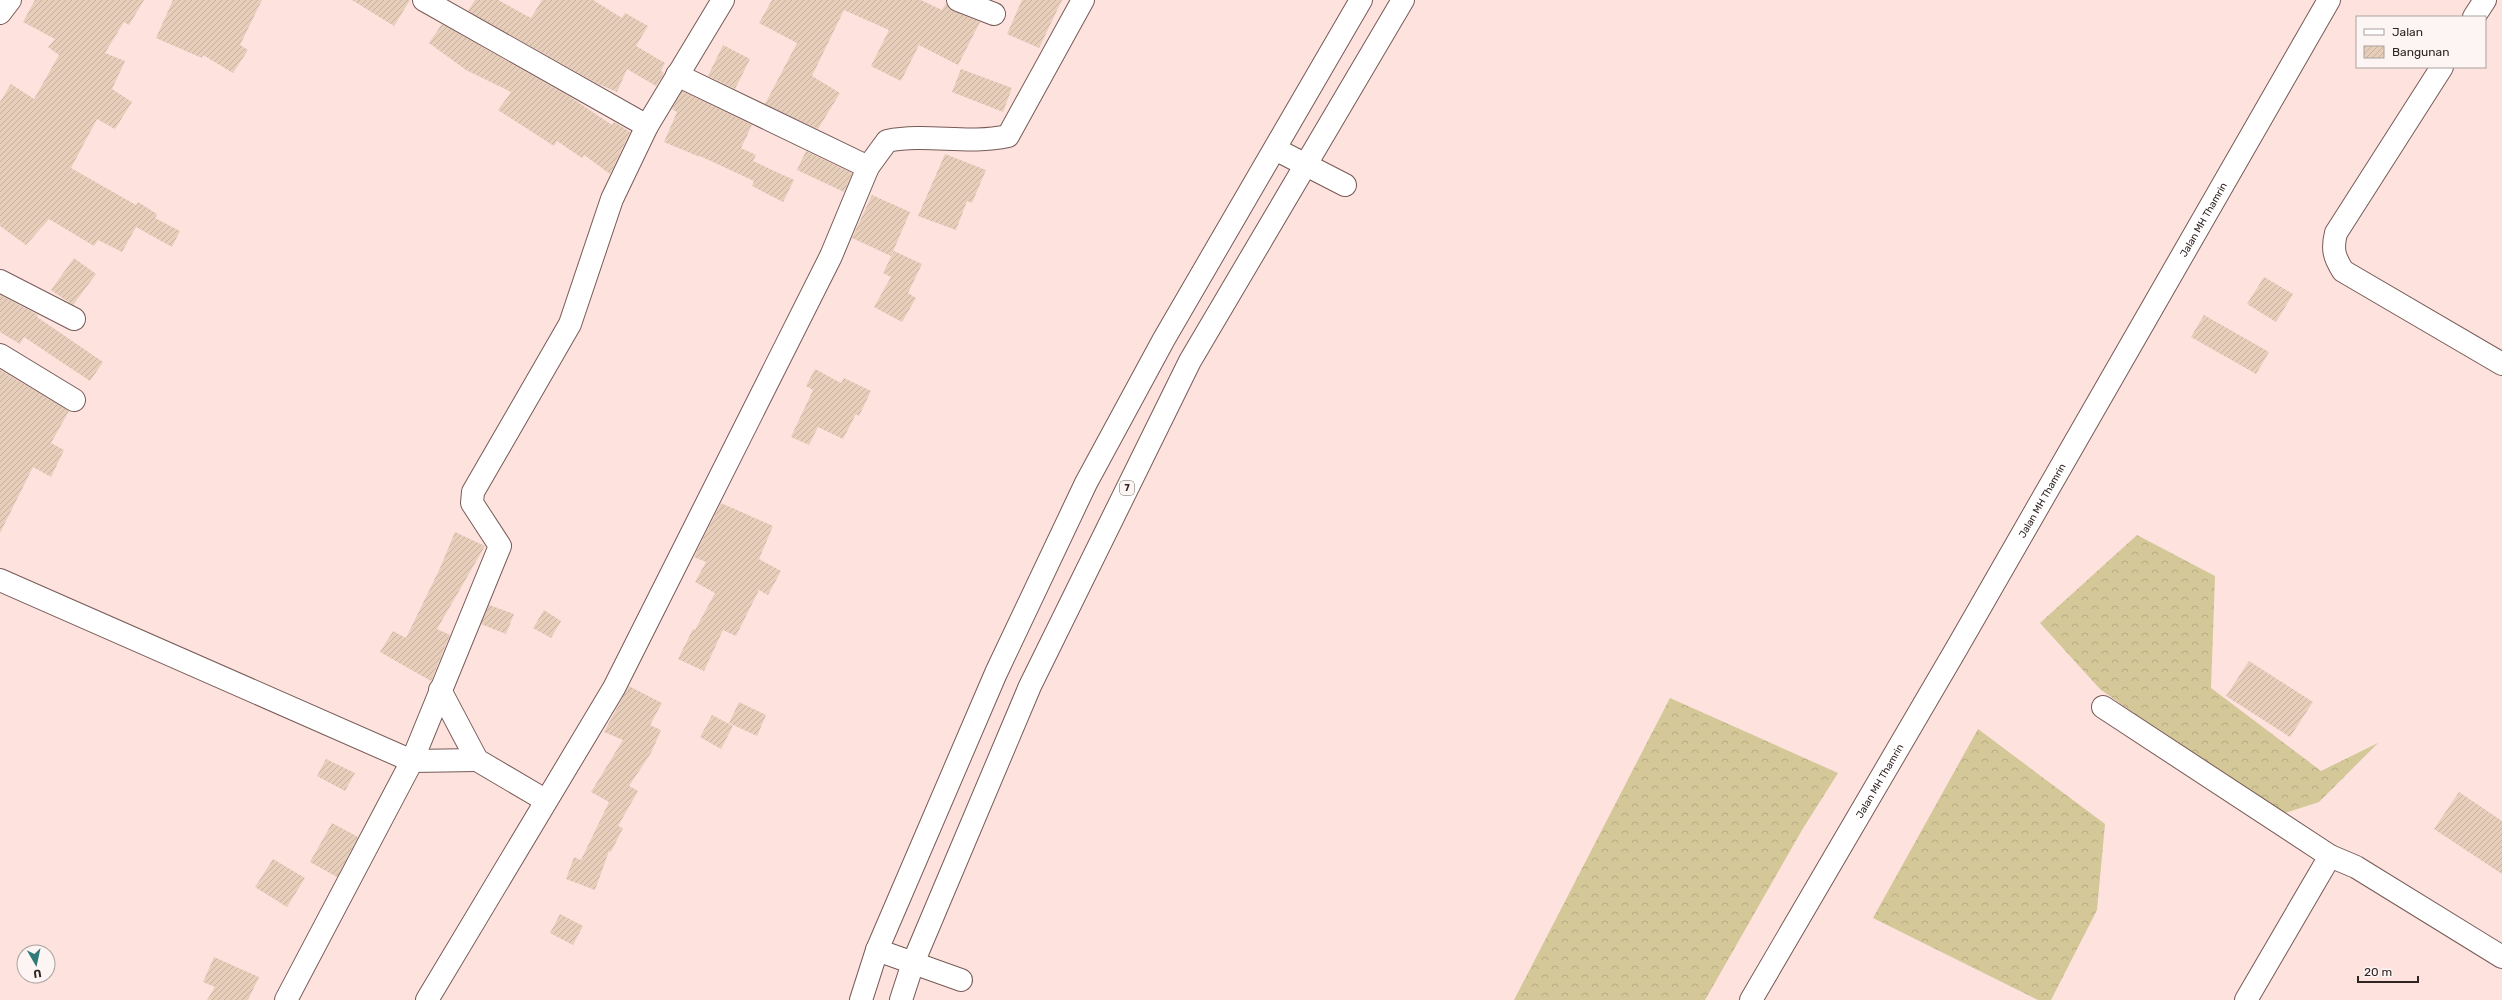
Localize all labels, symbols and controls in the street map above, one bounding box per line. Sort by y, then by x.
legend [2356,16,2486,68]
text: Jalan [2392,25,2423,39]
text: Bangunan [2392,45,2449,59]
street label: Jalan MH Thamrin [2178,180,2230,259]
street label: Jalan MH Thamrin [2016,461,2069,540]
road number: 7 [1120,481,1134,495]
street label: Jalan MH Thamrin [1854,742,1906,821]
north arrow [16,944,56,984]
scale bar [2358,958,2418,984]
text: 20 m [2364,965,2392,979]
text: U [33,966,42,980]

